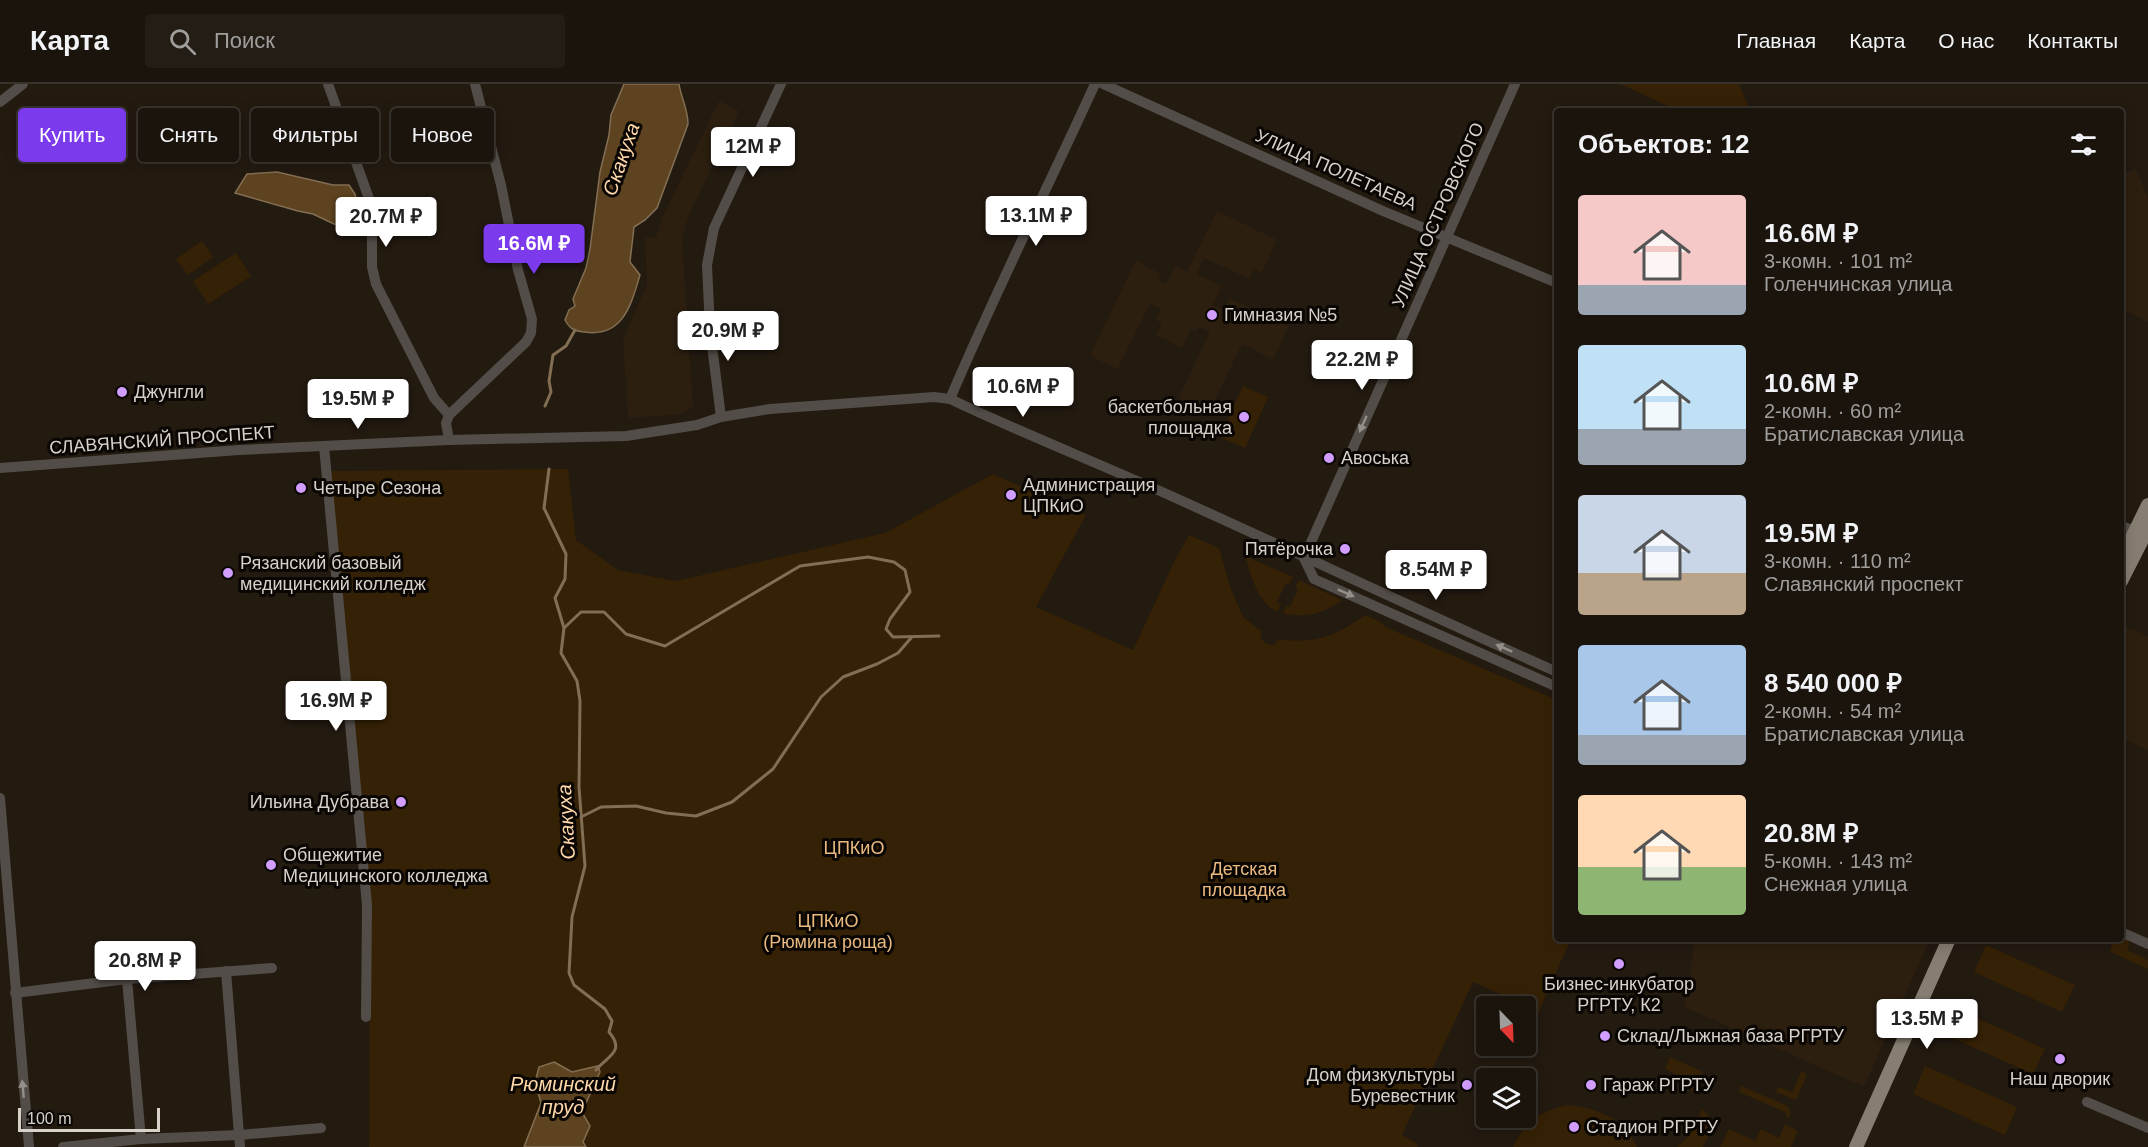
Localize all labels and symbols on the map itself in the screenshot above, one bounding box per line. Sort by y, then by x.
street label: УЛИЦА ОСТРОВСКОГО [1388,119,1488,311]
water label: Скакуха [598,120,644,198]
street label: УЛИЦА ПОЛЕТАЕВА [1252,125,1420,215]
pin: 12M ₽ [711,127,795,178]
pin: 13.1M ₽ [981,196,1091,247]
pin: 20.7M ₽ [331,197,441,248]
pin: 16.6M ₽ [479,224,589,275]
place label: Гимназия №5 [1224,305,1337,325]
marker: Гимназия №5 [1205,308,1219,322]
pin: 20.9M ₽ [673,311,783,362]
pin: 22.2M ₽ [1307,340,1417,391]
pin: 10.6M ₽ [968,367,1078,418]
pin: 19.5M ₽ [303,379,413,430]
place label: Джунгли [134,382,204,402]
marker: Джунгли [115,385,129,399]
place label: баскетбольная площадка [1108,397,1233,438]
marker: баскетбольная площадка [1237,410,1251,424]
one-way arrow [1358,415,1368,433]
street label: СЛАВЯНСКИЙ ПРОСПЕКТ [49,421,275,458]
place label: Авоська [1341,448,1410,468]
marker: Авоська [1322,451,1336,465]
place label: Администрация ЦПКиО [1023,475,1155,516]
place label: Четыре Сезона [313,478,442,498]
marker: Четыре Сезона [294,481,308,495]
marker: Администрация ЦПКиО [1004,488,1018,502]
place label: Пятёрочка [1245,539,1334,559]
marker: Пятёрочка [1338,542,1352,556]
pin: 8.54M ₽ [1381,550,1491,601]
place label: Рязанский базовый медицинский колледж [240,553,426,594]
marker: Рязанский базовый медицинский колледж [221,566,235,580]
one-way arrow [1337,589,1354,598]
one-way arrow [1494,643,1512,653]
pin: 16.9M ₽ [281,681,391,732]
water label: Скакуха [553,784,579,860]
place label: Ильина Дубрава [250,792,390,812]
marker: Ильина Дубрава [394,795,408,809]
park label: ЦПКиО [824,838,884,858]
place label: Общежитие Медицинского колледжа [283,845,489,886]
marker: Общежитие Медицинского колледжа [264,858,278,872]
park label: Детская площадка [1202,859,1287,900]
park label: ЦПКиО (Рюмина роща) [763,911,893,952]
pin: 20.8M ₽ [90,941,200,992]
marker: Бизнес-инкубатор РГРТУ, К2 [1612,957,1626,971]
place label: Бизнес-инкубатор РГРТУ, К2 [1544,974,1694,1015]
north arrow [1476,996,1536,1056]
pin: 13.5M ₽ [1872,999,1982,1050]
place label: Склад/Лыжная база РГРТУ [1617,1026,1844,1046]
marker: Склад/Лыжная база РГРТУ [1598,1029,1612,1043]
marker: Наш дворик [2053,1052,2067,1066]
place label: Дом физкультуры Буревестник [1307,1065,1455,1106]
place label: Наш дворик [2010,1069,2110,1089]
water label: Рюминский пруд [510,1073,616,1118]
place label: Гараж РГРТУ [1603,1075,1715,1095]
marker: Дом физкультуры Буревестник [1460,1078,1474,1092]
marker: Гараж РГРТУ [1584,1078,1598,1092]
one-way arrow [18,1079,28,1098]
scale bar [18,1105,160,1132]
place label: Стадион РГРТУ [1586,1117,1719,1137]
marker: Стадион РГРТУ [1567,1120,1581,1134]

